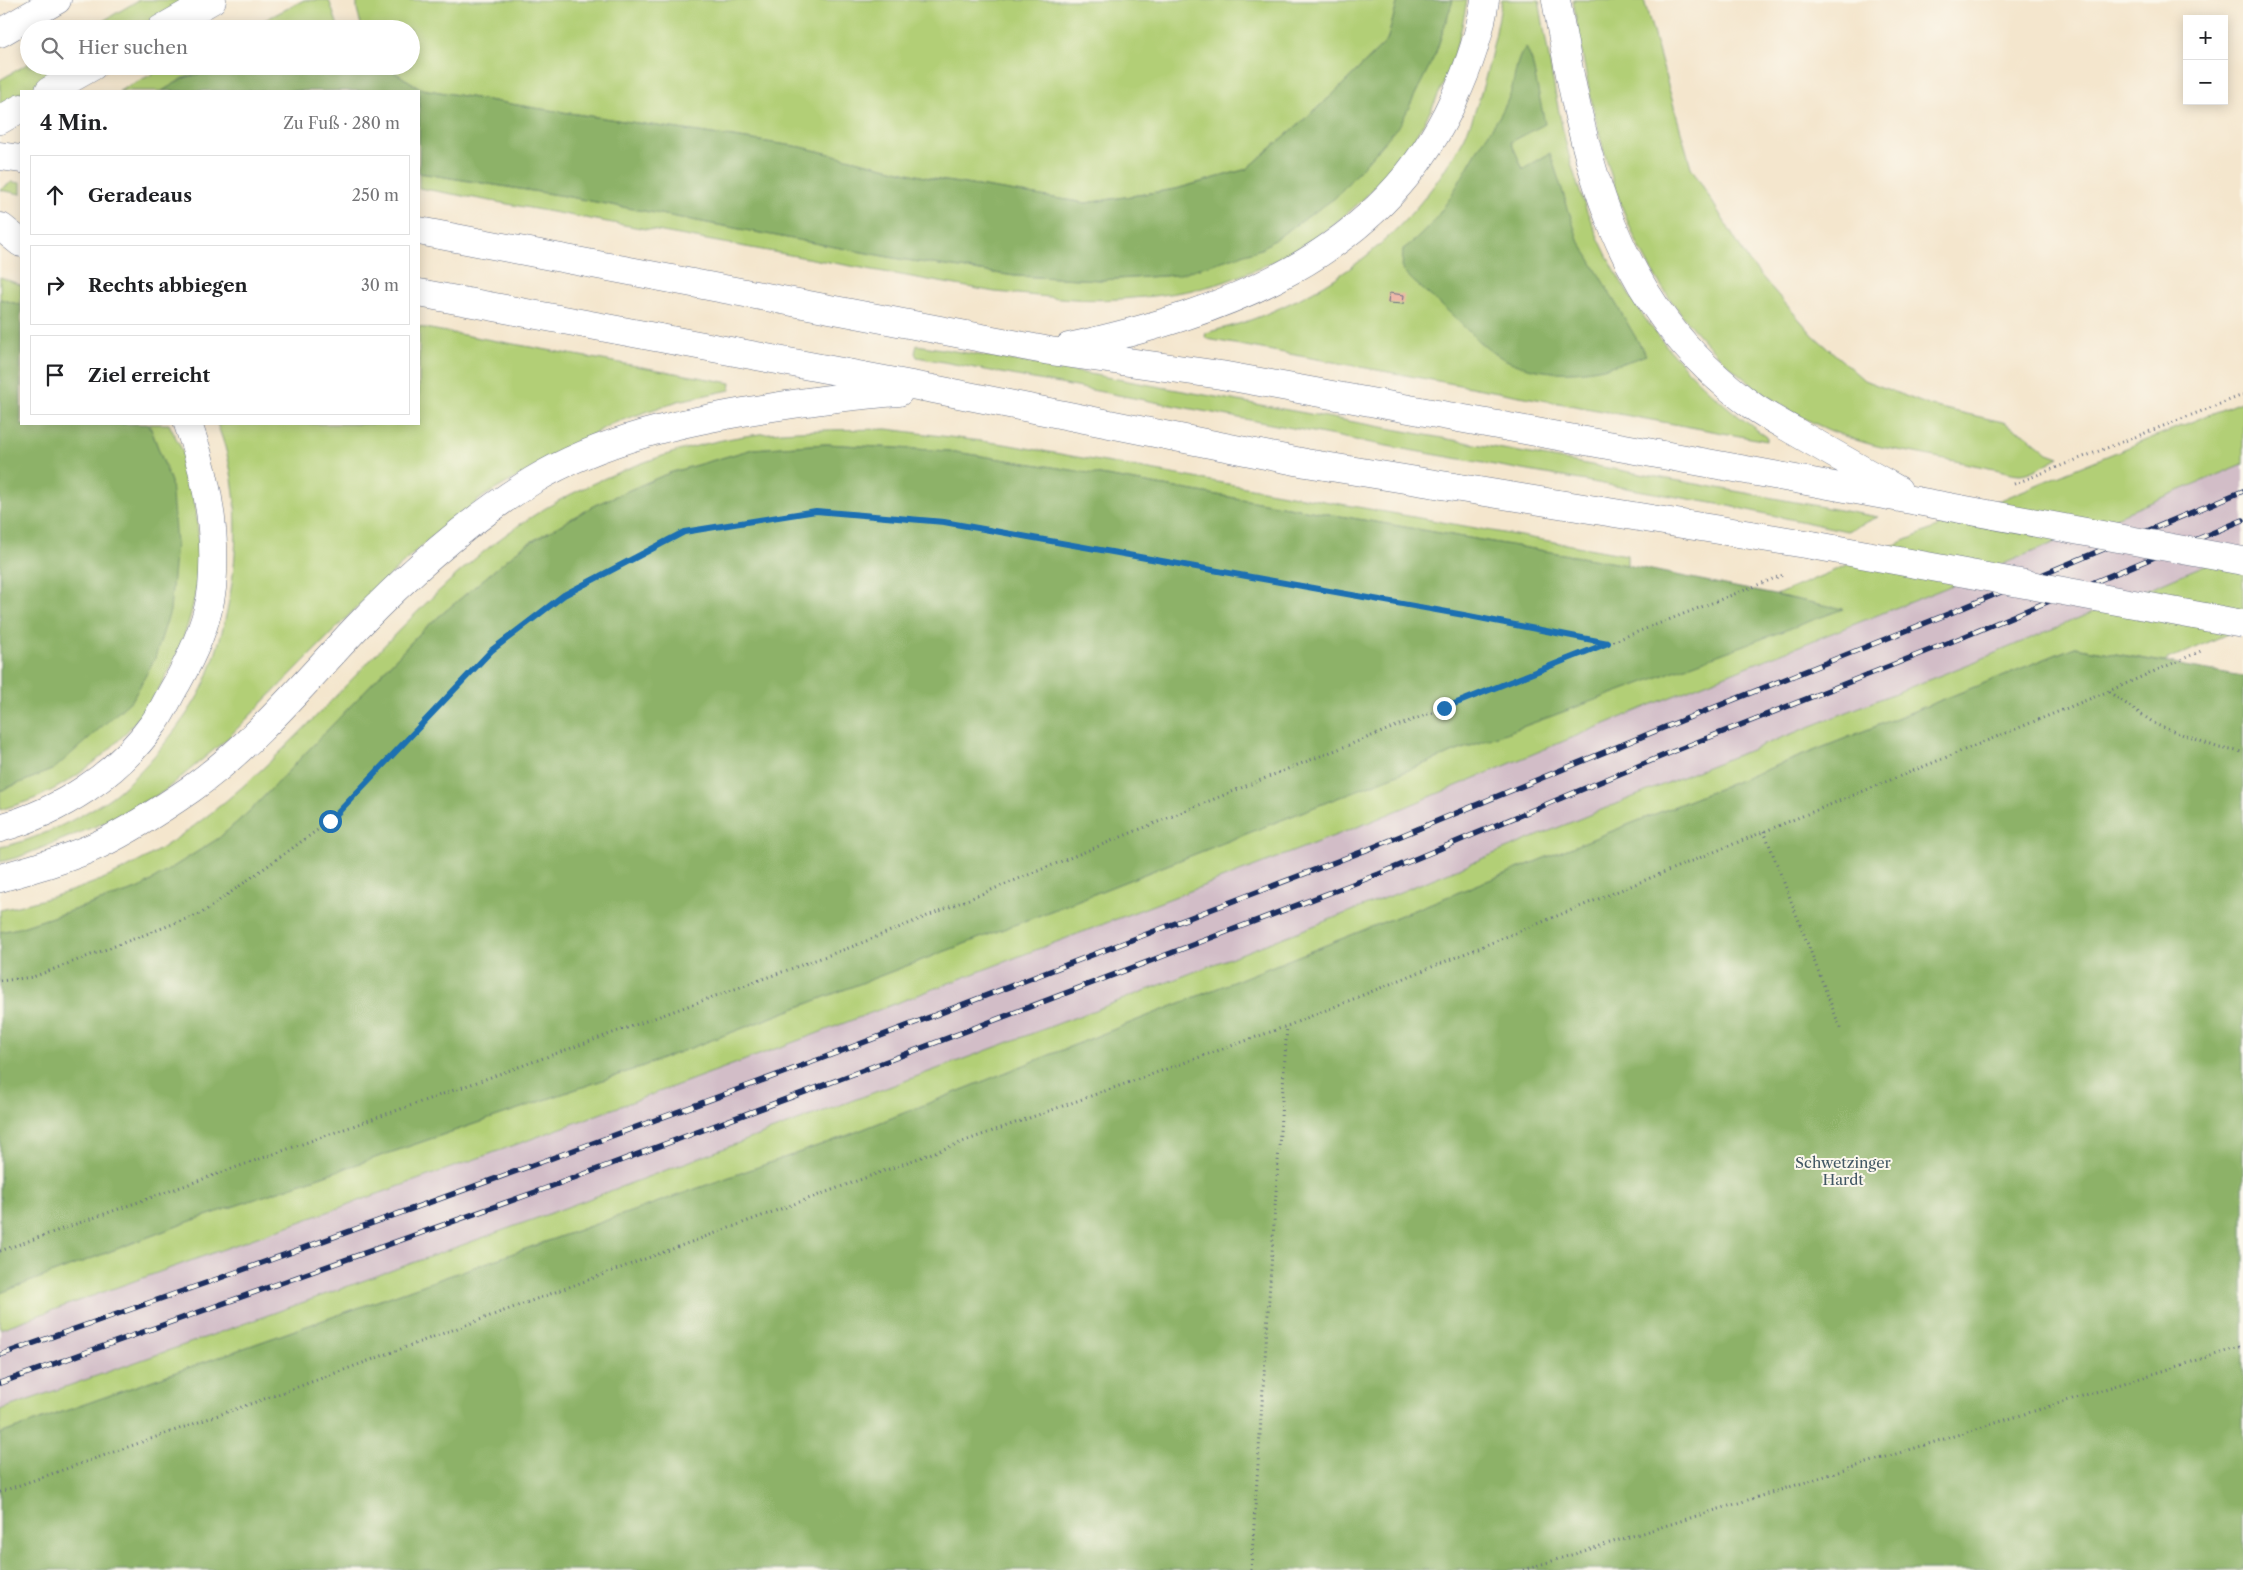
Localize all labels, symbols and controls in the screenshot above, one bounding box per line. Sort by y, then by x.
map controls [2183,15,2228,105]
button: + [2183,15,2228,60]
search box [20,20,420,75]
icon: search [38,34,66,62]
text: Hier suchen [78,36,188,59]
button: − [2183,60,2228,105]
text: 4 Min. [40,110,108,135]
text: Zu Fuß · 280 m [283,113,400,133]
icon: ahead [41,181,69,209]
text: Geradeaus [88,184,192,207]
text: 250 m [352,185,399,205]
icon: right [41,271,69,299]
text: Rechts abbiegen [88,274,248,297]
text: 30 m [361,275,399,295]
icon: arrive [41,361,69,389]
text: Ziel erreicht [88,364,210,387]
route end [1433,697,1456,720]
route start [319,810,342,833]
park label: Schwetzinger Hardt [1795,1153,1892,1189]

